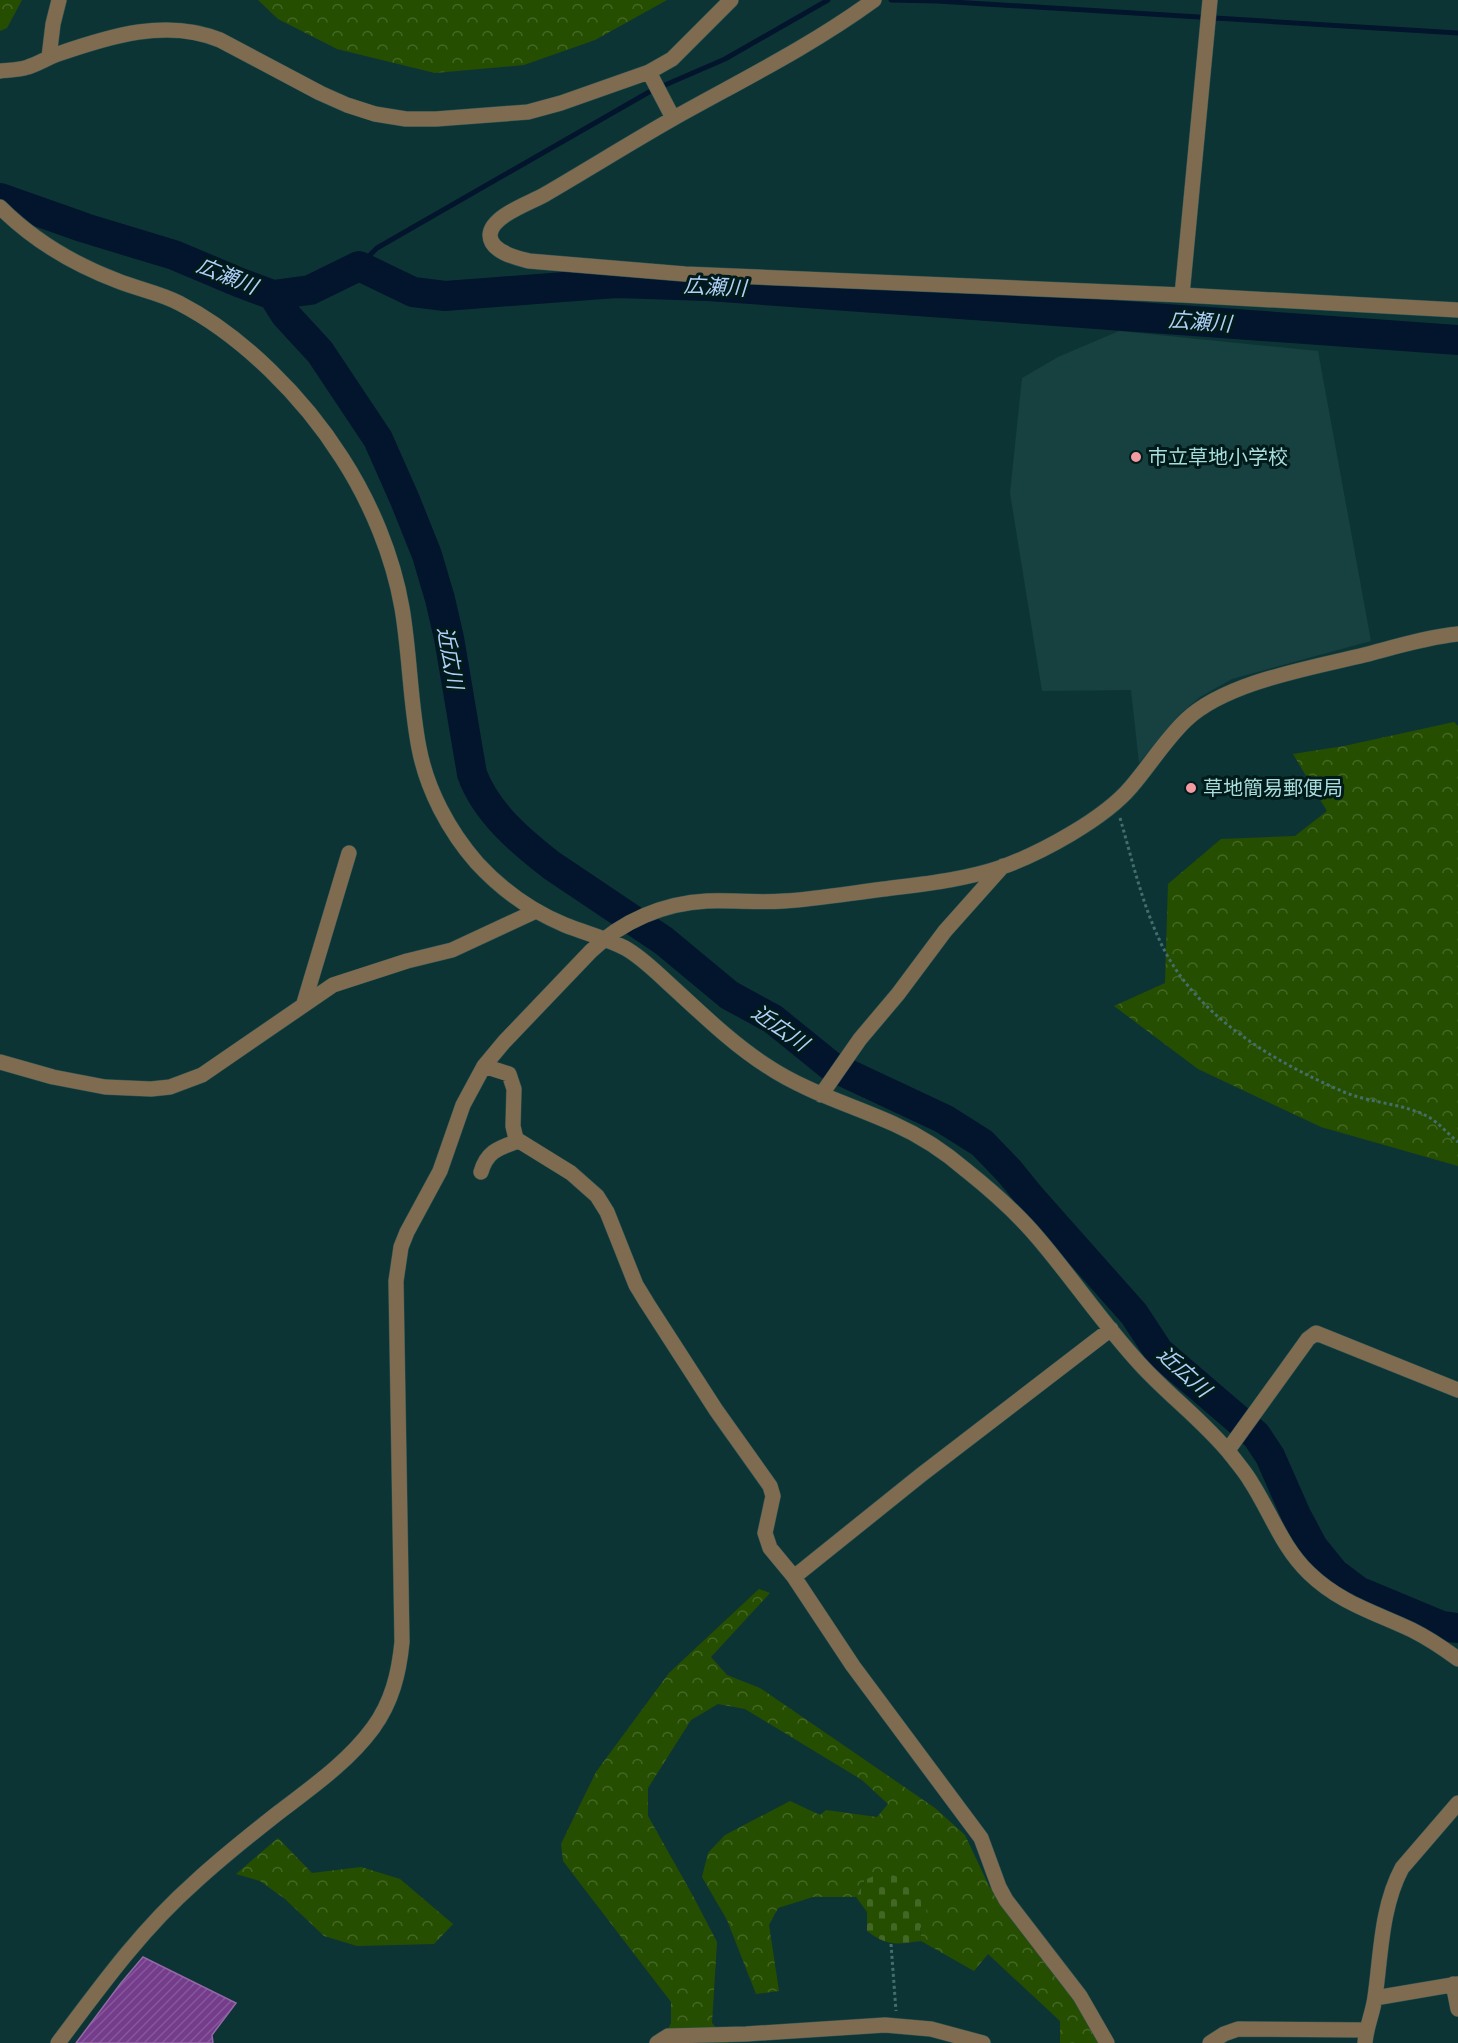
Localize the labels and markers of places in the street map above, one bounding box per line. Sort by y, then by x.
place label: 市立草地小学校 [1148,446,1288,470]
marker: 市立草地小学校 [1129,450,1143,464]
place label: 草地簡易郵便局 [1203,777,1343,801]
marker: 草地簡易郵便局 [1184,781,1198,795]

